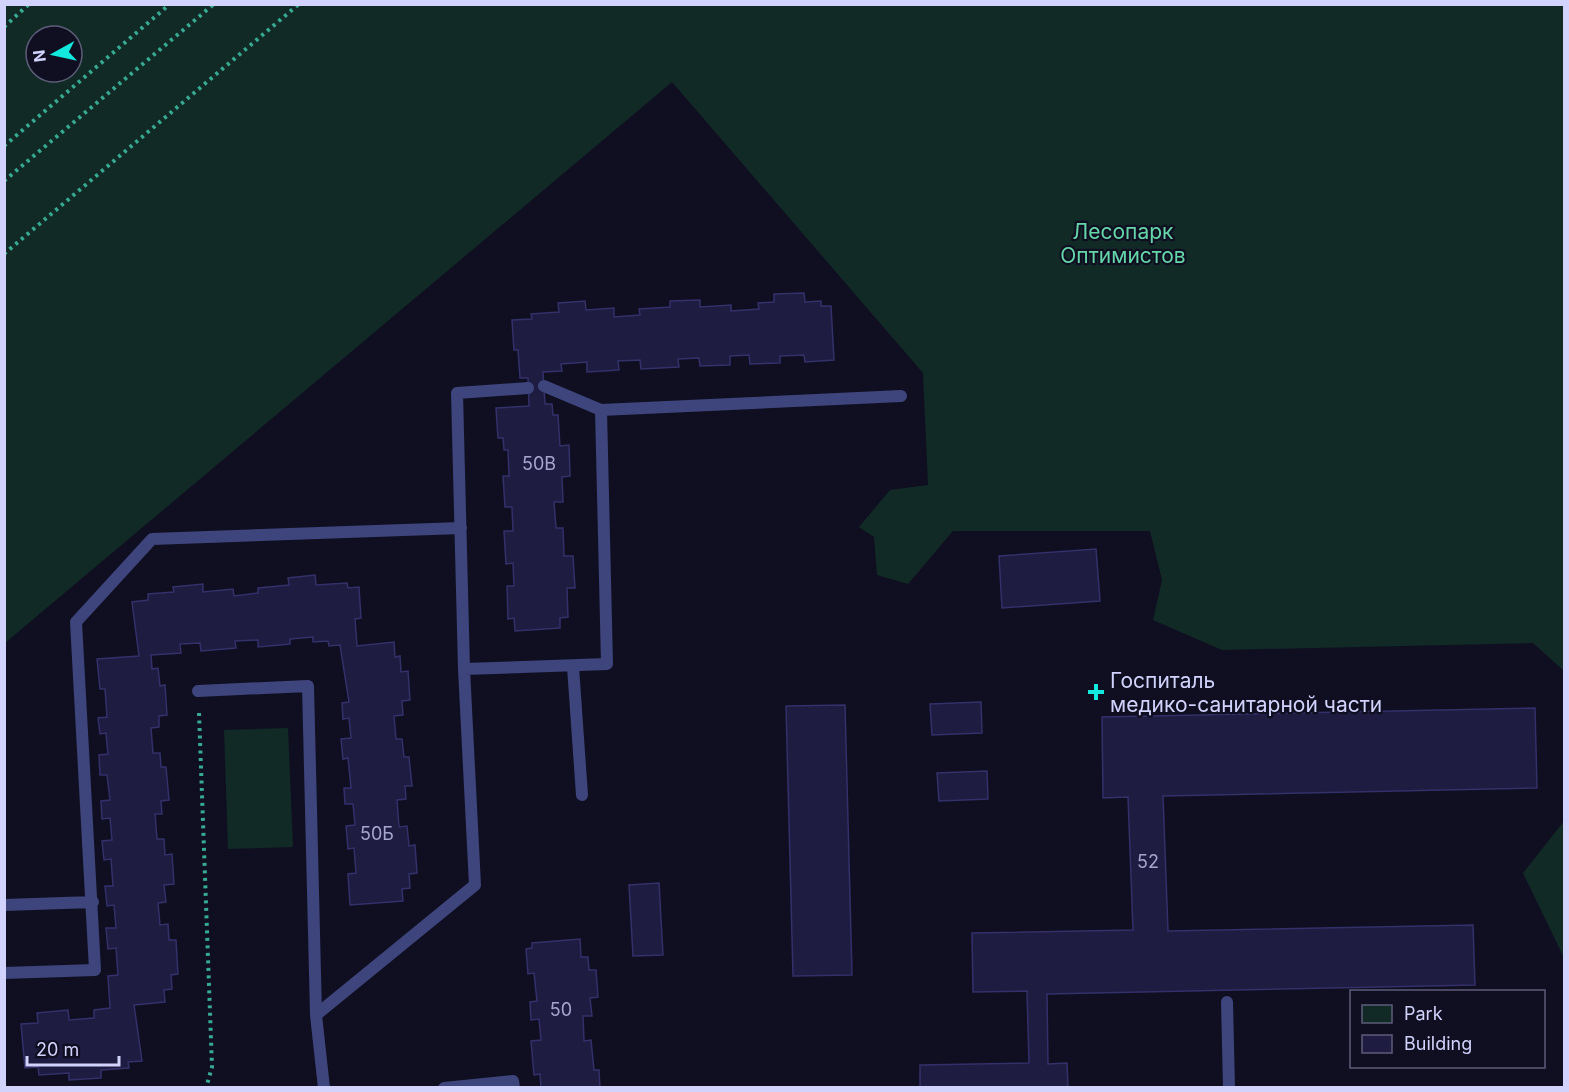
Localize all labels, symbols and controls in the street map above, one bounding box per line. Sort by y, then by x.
north arrow [24,24,84,84]
text: N [28,49,50,64]
park label: Лесопарк Оптимистов [1060,219,1186,268]
house number: 50В [522,453,556,474]
place label: Госпиталь медико-санитарной части [1110,668,1382,717]
marker: Госпиталь медико-санитарной части [1087,683,1105,701]
house number: 50Б [360,823,394,844]
house number: 52 [1137,851,1159,872]
legend [1350,990,1545,1068]
house number: 50 [550,999,572,1020]
text: Park [1404,1003,1443,1024]
scale bar [27,1029,118,1067]
text: Building [1404,1033,1472,1054]
text: 20 m [36,1039,79,1060]

